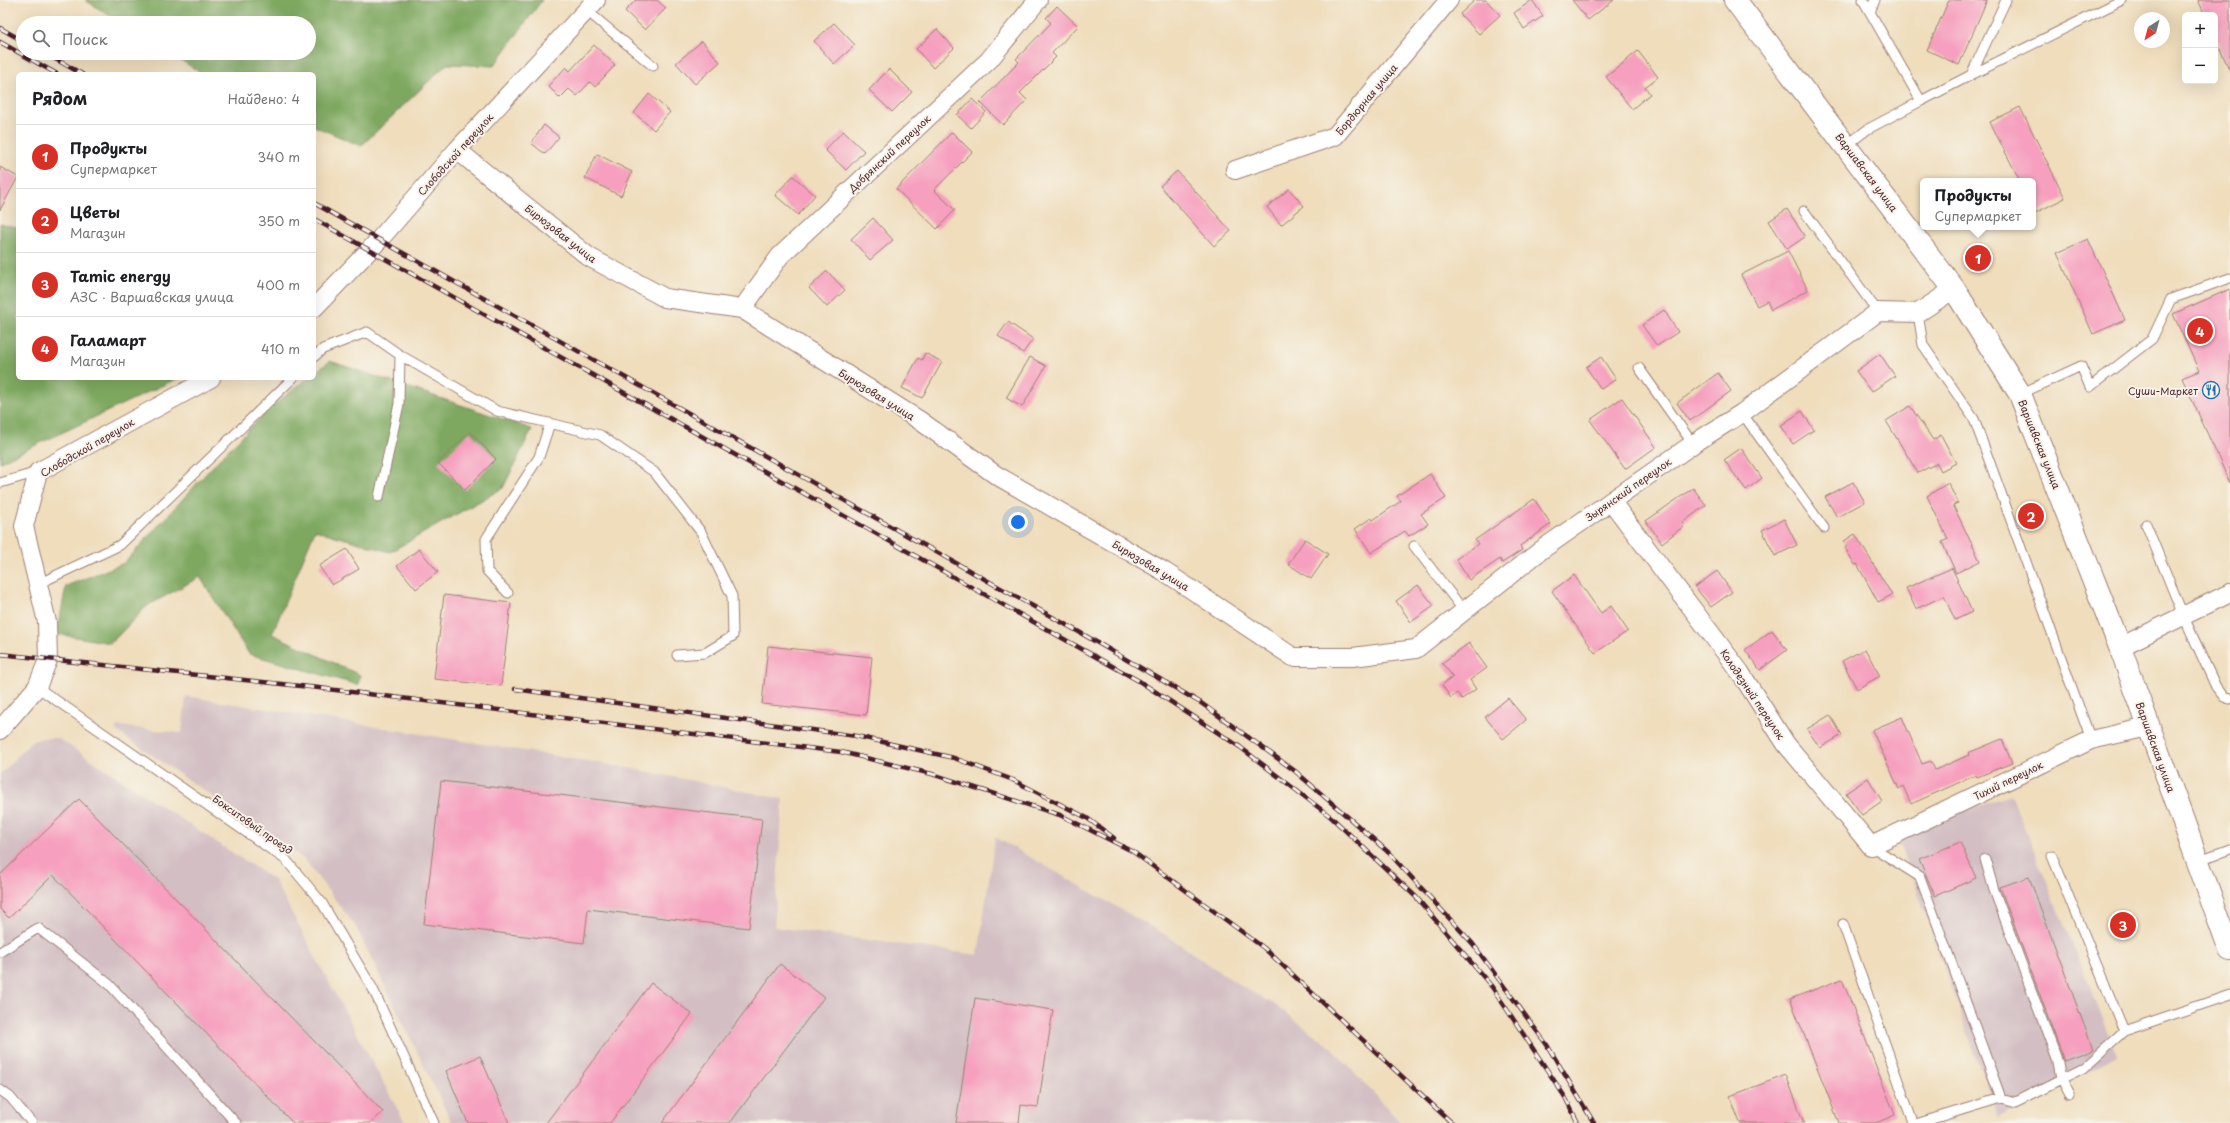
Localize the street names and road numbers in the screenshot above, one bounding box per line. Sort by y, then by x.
street label: Бордюрная улица [1332,60,1401,138]
street label: Слободской переулок [414,109,497,199]
street label: Добрянский переулок [844,111,934,197]
street label: Варшавская улица [1832,129,1902,215]
street label: Бирюзовая улица [522,200,601,266]
street label: Бирюзовая улица [836,365,919,424]
street label: Варшавская улица [2015,397,2065,492]
street label: Слободской переулок [37,414,137,481]
street label: Зырянский переулок [1582,454,1675,525]
street label: Бирюзовая улица [1110,536,1193,594]
street label: Колодезный переулок [1716,646,1789,743]
street label: Варшавская улица [2133,700,2180,795]
street label: Тихий переулок [1971,757,2046,804]
street label: Бокситовый проезд [210,791,296,857]

